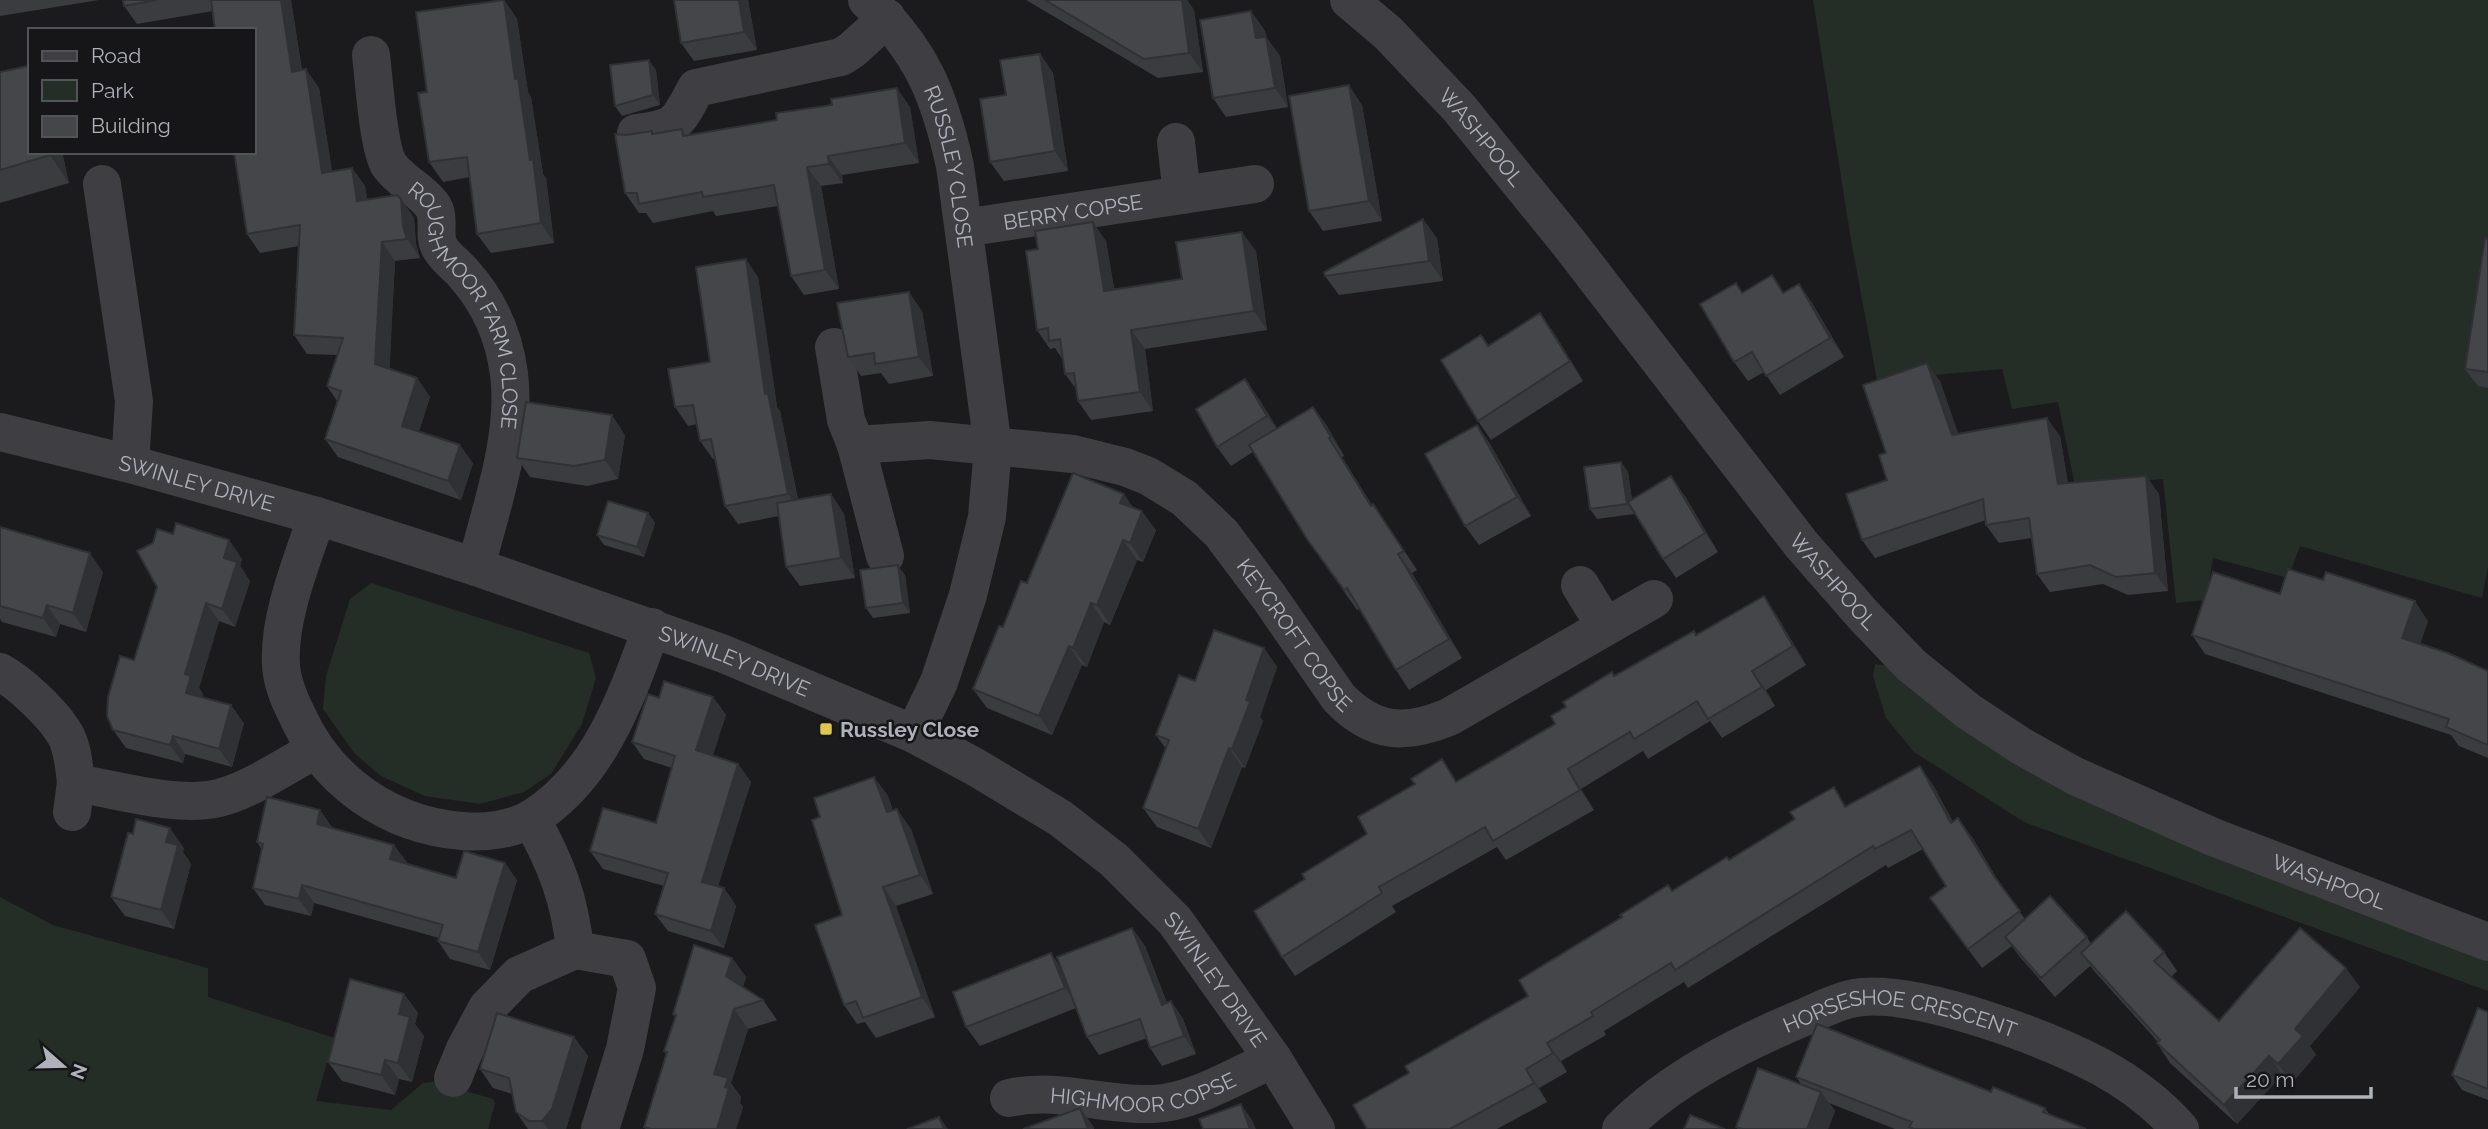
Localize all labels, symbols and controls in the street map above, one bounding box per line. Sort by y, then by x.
legend [28,28,256,154]
text: Road [91,43,141,68]
text: Park [91,78,134,103]
street label: RUSSLEY CLOSE [919,81,978,249]
street label: WASHPOOL [1434,82,1530,191]
text: Building [91,113,171,138]
street label: ROUGHMOOR FARM CLOSE [403,176,523,430]
street label: BERRY COPSE [1001,189,1144,234]
street label: SWINLEY DRIVE [116,449,277,516]
street label: WASHPOOL [1785,528,1883,635]
street label: KEYCROFT COPSE [1232,554,1357,717]
street label: SWINLEY DRIVE [656,620,814,701]
place label: Russley Close [840,717,980,742]
marker: Russley Close [818,721,834,737]
street label: WASHPOOL [2269,848,2390,914]
street label: SWINLEY DRIVE [1160,906,1273,1051]
text: HORSESHOE CRESCENT [1779,984,2021,1042]
street label: HORSESHOE CRESCENT [1779,1017,2021,1047]
north arrow [28,1031,98,1101]
scale bar [2236,1056,2371,1100]
text: N [66,1061,92,1082]
street label: HIGHMOOR COPSE [1049,1067,1239,1117]
text: 20 m [2246,1067,2294,1092]

